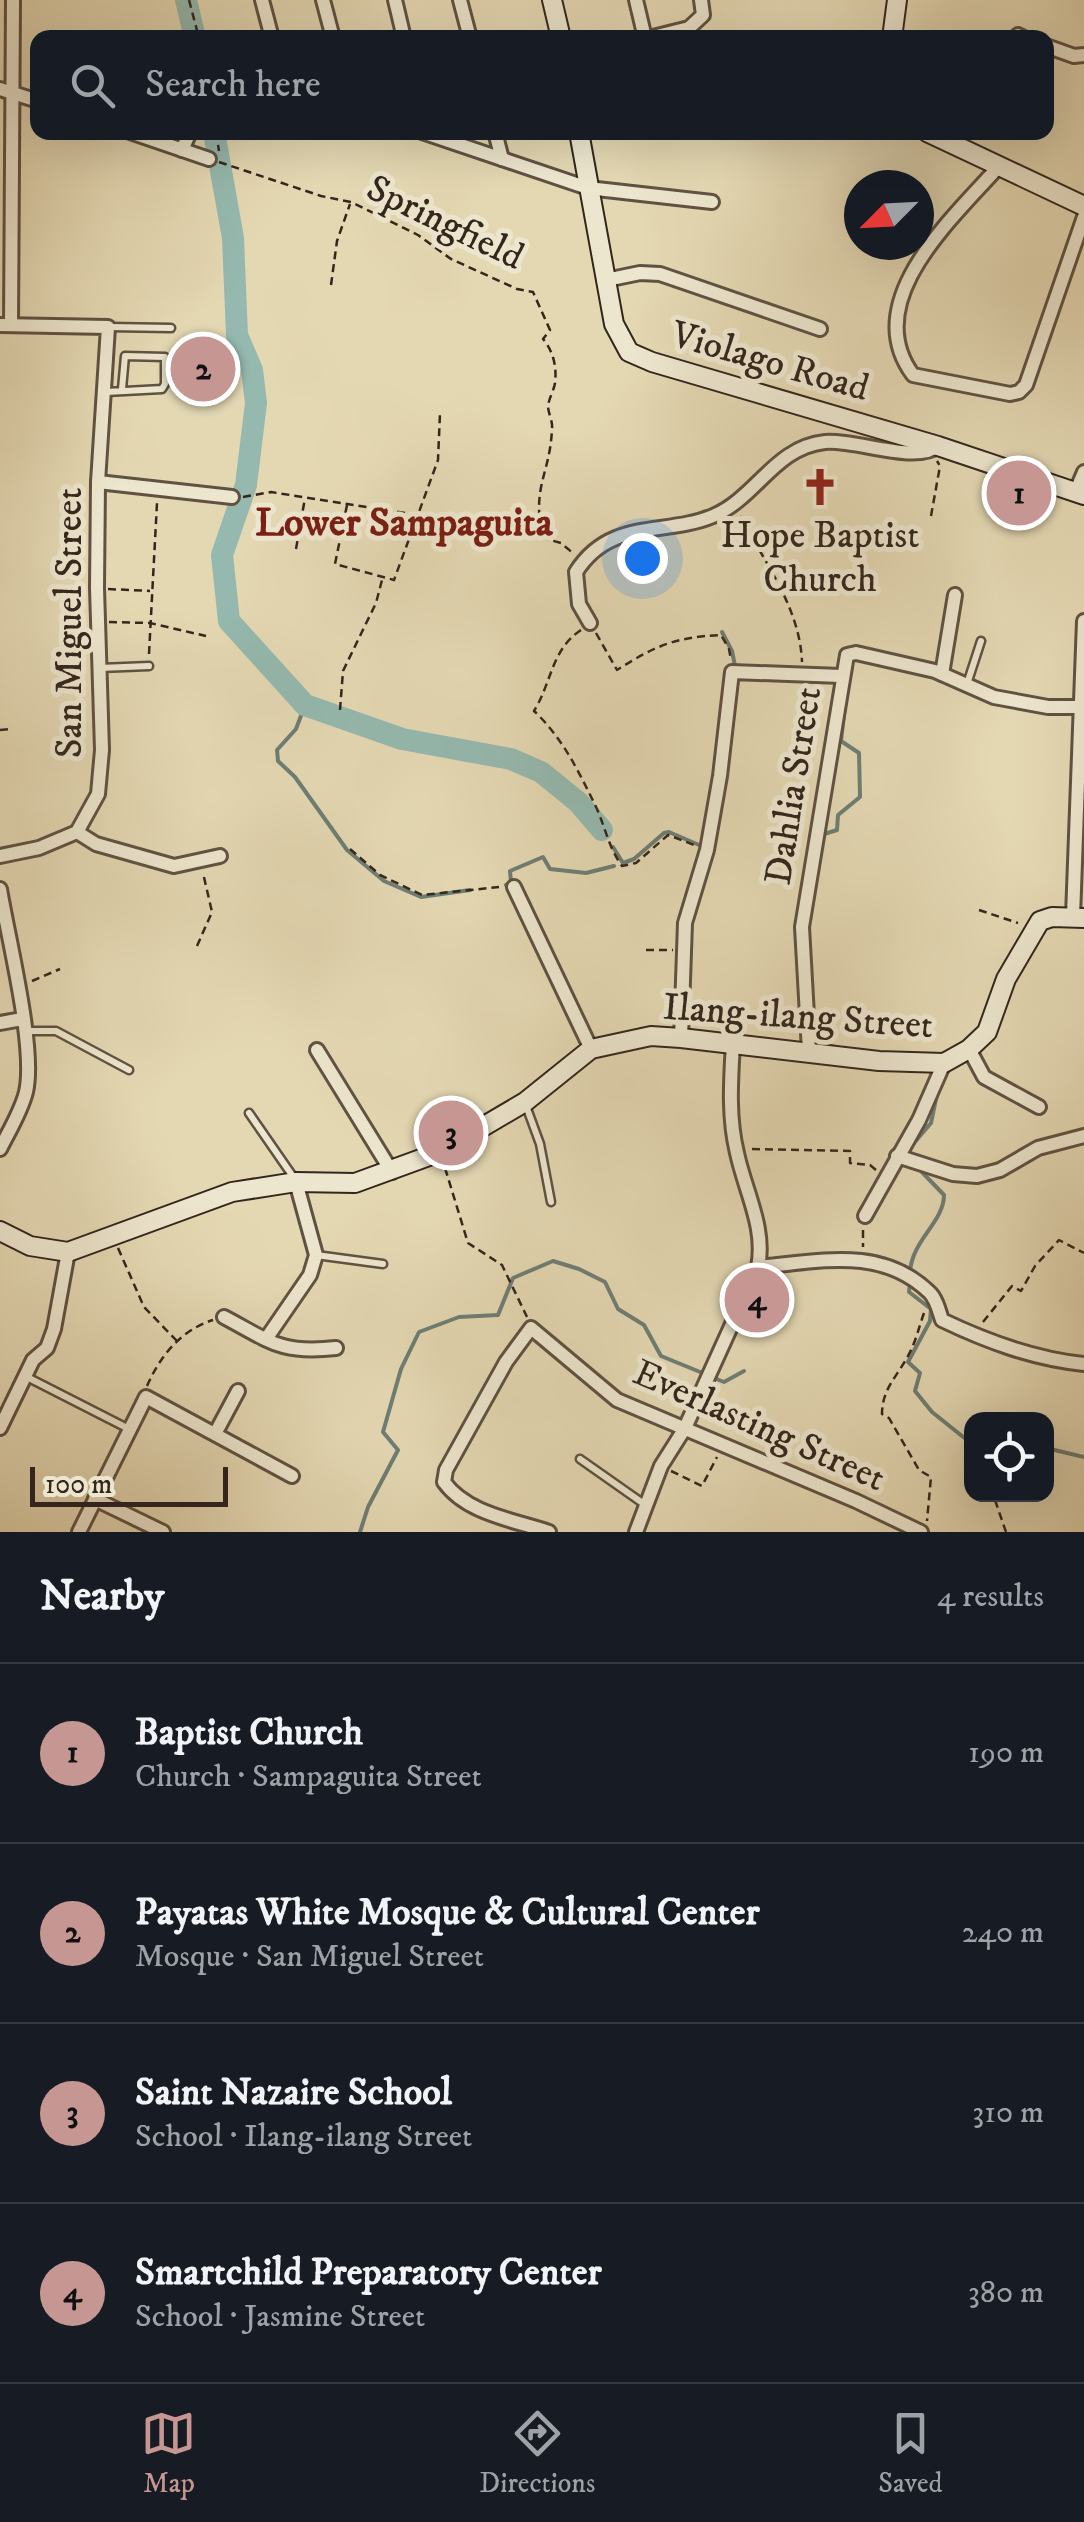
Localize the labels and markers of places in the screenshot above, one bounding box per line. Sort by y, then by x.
pin: 2 [170,332,236,406]
pin: 1 [986,456,1052,530]
church icon: Hope Baptist Church [799,466,841,508]
place label: Hope Baptist Church [721,512,919,604]
pin: 3 [418,1096,484,1170]
pin: 4 [724,1262,790,1338]

